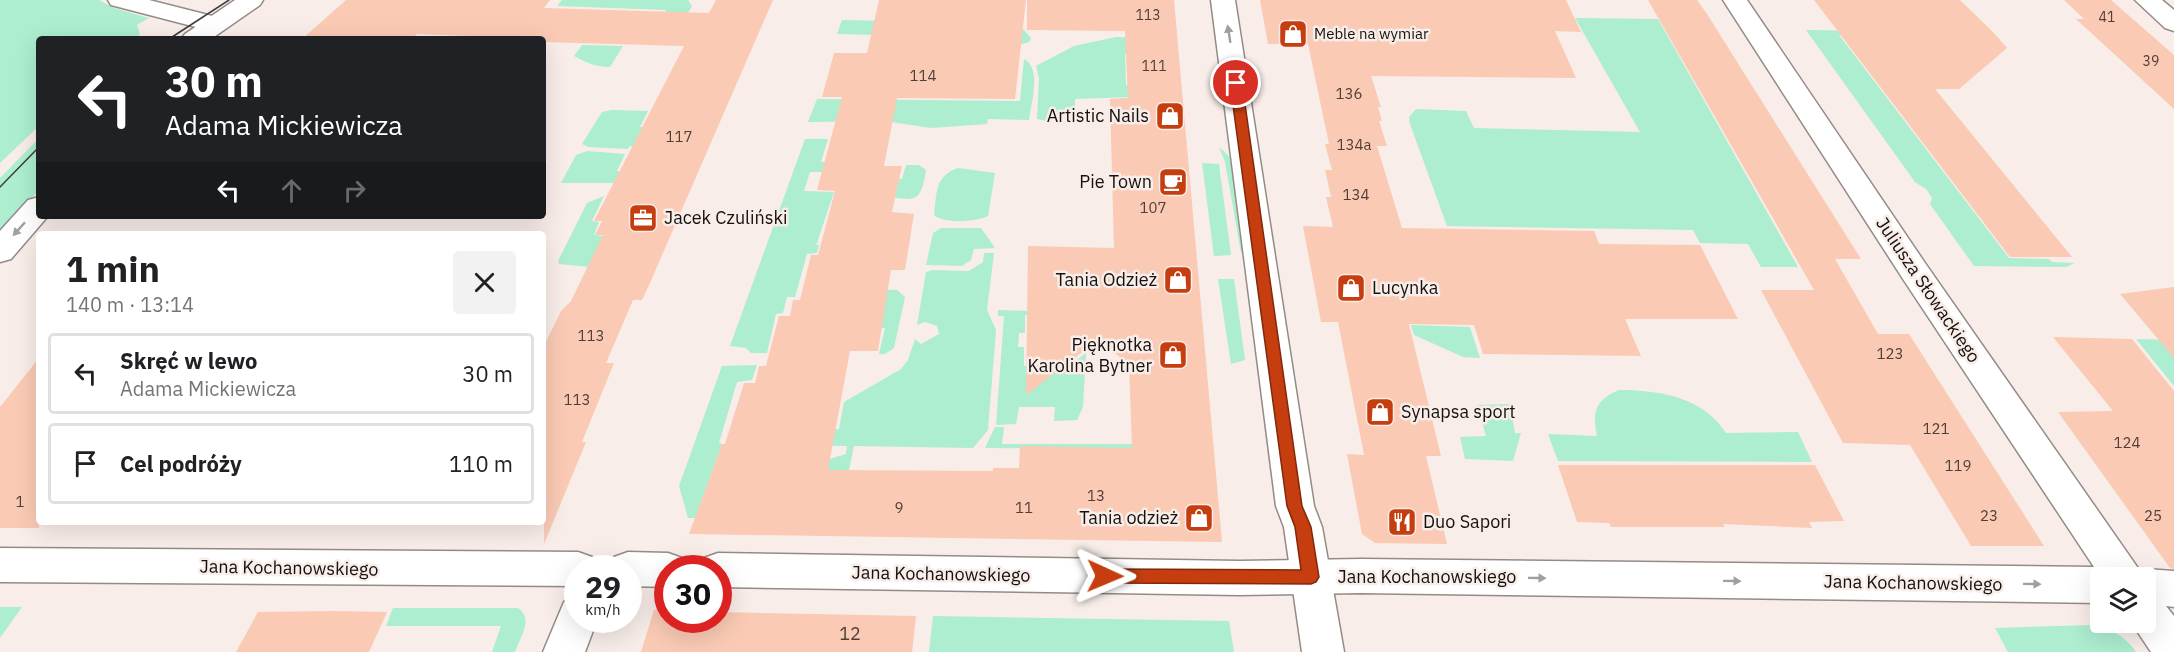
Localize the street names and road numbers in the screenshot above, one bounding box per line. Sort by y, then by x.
street label: Juliusza Słowackiego [1871,212,1986,367]
street label: Jana Kochanowskiego [199,554,379,581]
street label: Jana Kochanowskiego [851,560,1031,587]
street label: Jana Kochanowskiego [1338,565,1516,588]
street label: Jana Kochanowskiego [1823,569,2003,596]

